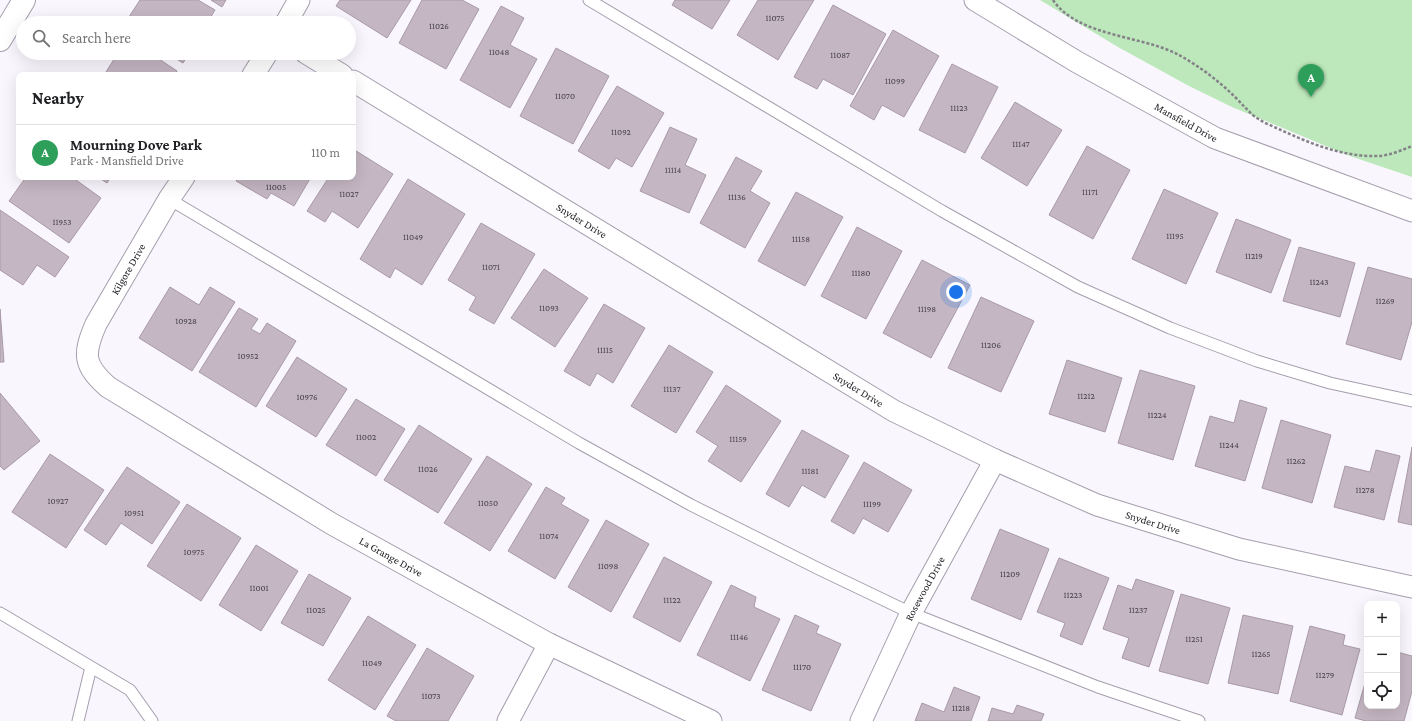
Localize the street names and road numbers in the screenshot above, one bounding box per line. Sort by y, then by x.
street label: Mansfield Drive [1153,100,1220,144]
street label: Snyder Drive [554,201,609,241]
street label: Kilgore Drive [108,241,148,297]
street label: Snyder Drive [831,369,886,409]
street label: Snyder Drive [1124,508,1182,536]
street label: La Grange Drive [357,534,425,579]
street label: Rosewood Drive [902,554,947,622]

